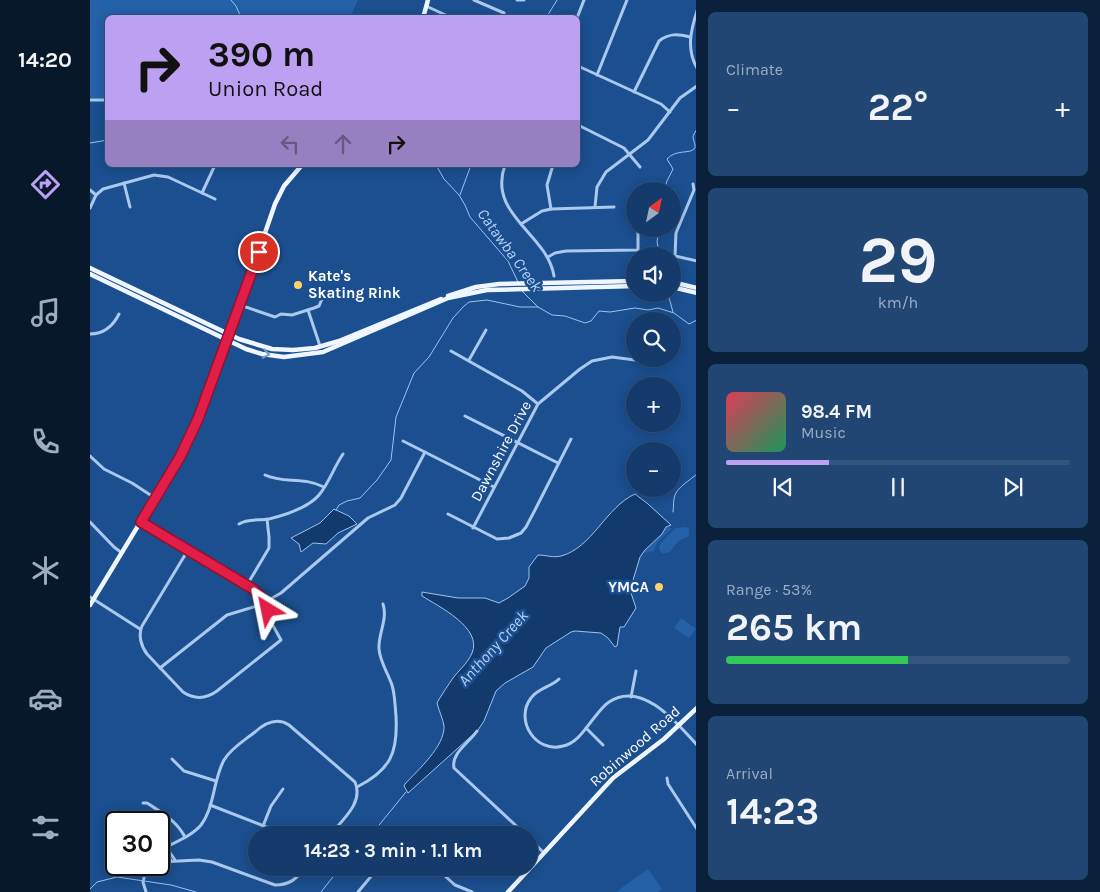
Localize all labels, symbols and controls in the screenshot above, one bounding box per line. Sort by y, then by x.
text: 390 m [208,34,315,75]
icon: right [125,35,190,100]
text: 14:20 [18,47,72,73]
text: Climate [726,60,783,79]
text: Union Road [208,76,323,102]
text: 22° [868,85,928,130]
text: − [726,91,741,124]
text: + [1055,91,1070,124]
icon: left [276,130,304,158]
icon: ahead [329,130,357,158]
icon: right [382,130,410,158]
icon: directions [28,167,63,202]
north arrow [626,182,681,238]
map controls [626,182,681,497]
water label: Catawba Creek [474,205,547,296]
text: 29 [859,222,937,298]
pin [238,231,280,273]
icon: arrive [245,238,273,266]
button: sound [626,247,681,302]
place label: Kate's Skating Rink [308,267,401,302]
marker: Kate's Skating Rink [292,279,304,291]
text: km/h [878,293,918,312]
icon: music [28,295,63,330]
button: search [626,312,681,367]
one-way arrow [262,348,270,359]
button: + [626,377,681,432]
street label: Dawnshire Drive [467,398,535,504]
text: 98.4 FM [801,401,872,423]
text: Music [801,423,846,442]
icon: phone [28,424,63,459]
button: − [626,442,681,497]
icon: previous [769,473,797,501]
icon: pause [884,473,912,501]
icon: next [999,473,1027,501]
icon: climate [28,553,63,588]
place label: YMCA [608,578,650,596]
text: Range · 53% [726,580,812,599]
marker: YMCA [653,581,665,593]
position arrow [241,583,293,635]
text: 265 km [726,605,862,650]
water label: Anthony Creek [454,606,533,690]
icon: car [28,681,63,716]
street label: Robinwood Road [586,702,684,790]
text: Arrival [726,764,773,783]
text: 14:23 [726,789,819,834]
icon: filters [28,810,63,845]
speed limit sign: 30 [105,811,170,876]
text: 14:23 · 3 min · 1.1 km [304,840,482,862]

